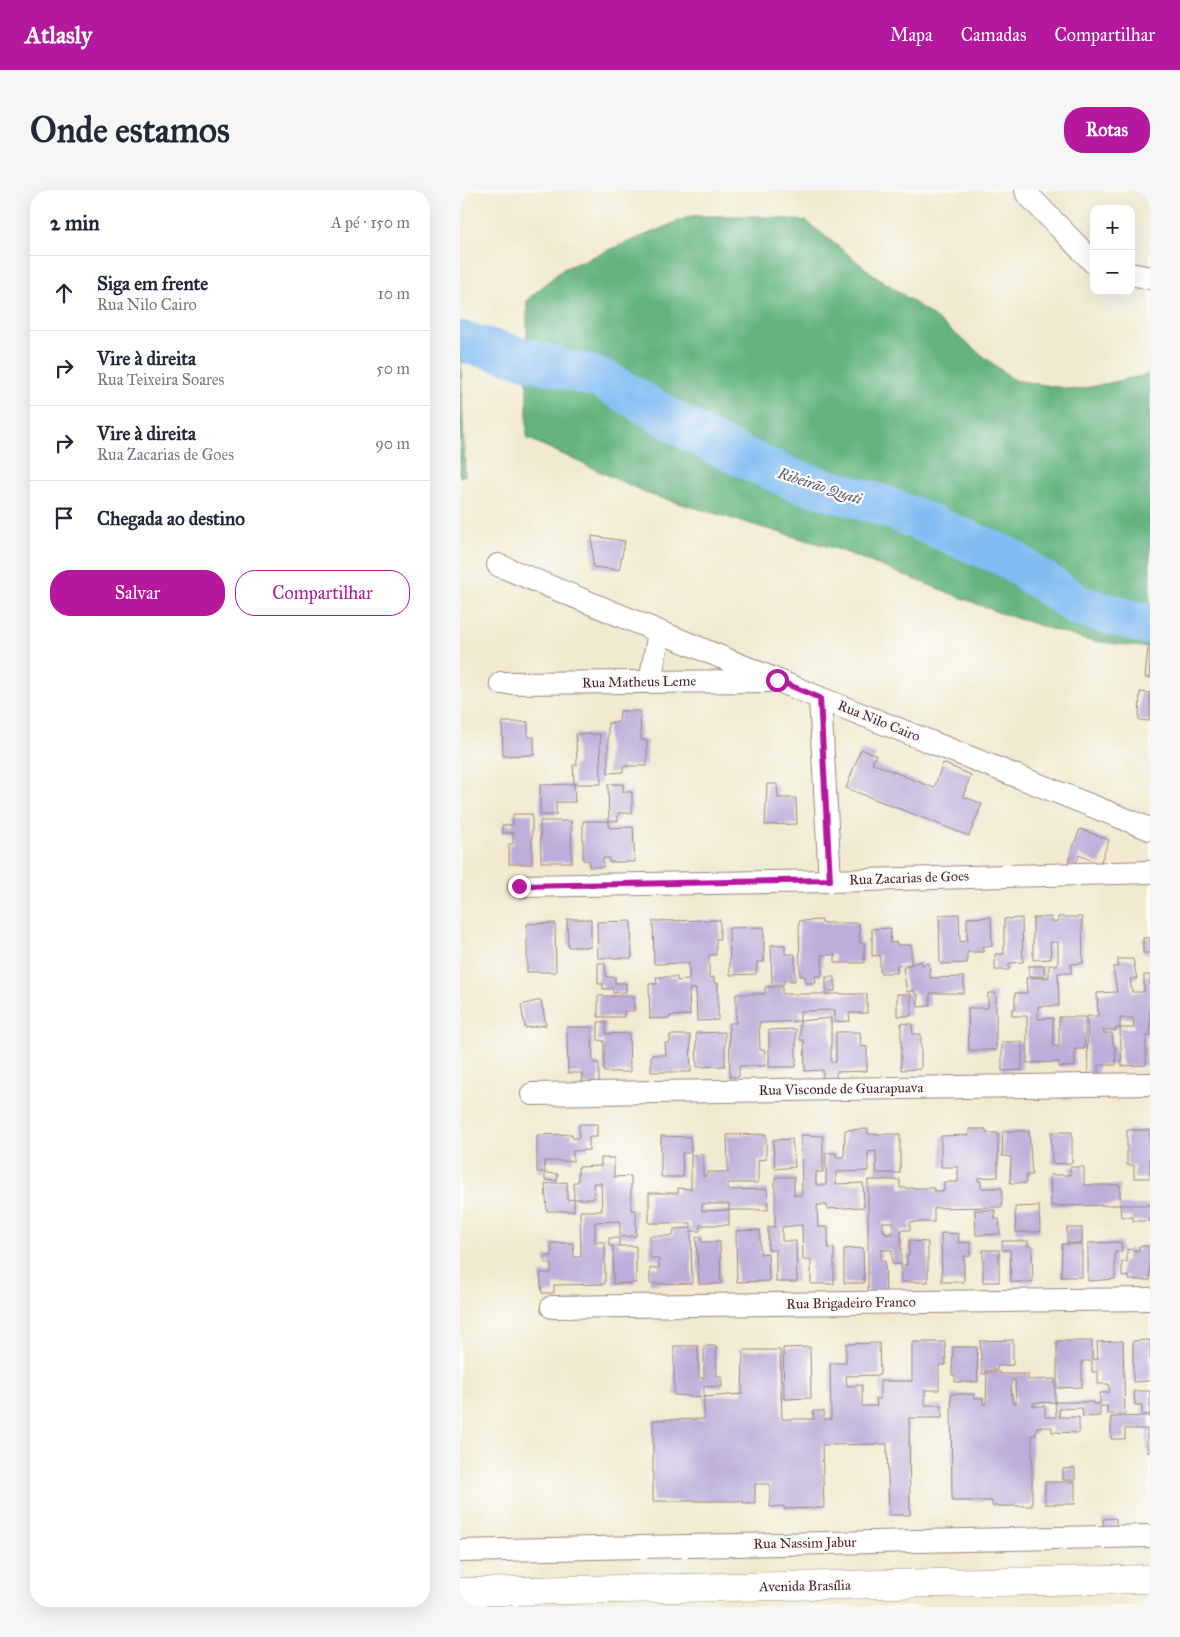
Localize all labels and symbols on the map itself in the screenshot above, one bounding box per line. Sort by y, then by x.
water label: Ribeirão Quati [775,464,865,508]
route start [766,669,789,692]
street label: Rua Matheus Leme [582,673,696,691]
street label: Rua Nilo Cairo [835,697,923,745]
street label: Rua Zacarias de Goes [849,867,969,889]
route end [508,875,531,898]
street label: Rua Visconde de Guarapuava [758,1079,924,1099]
street label: Rua Brigadeiro Franco [786,1293,916,1313]
street label: Rua Nassim Jabur [753,1534,857,1553]
street label: Avenida Brasília [758,1577,851,1595]

